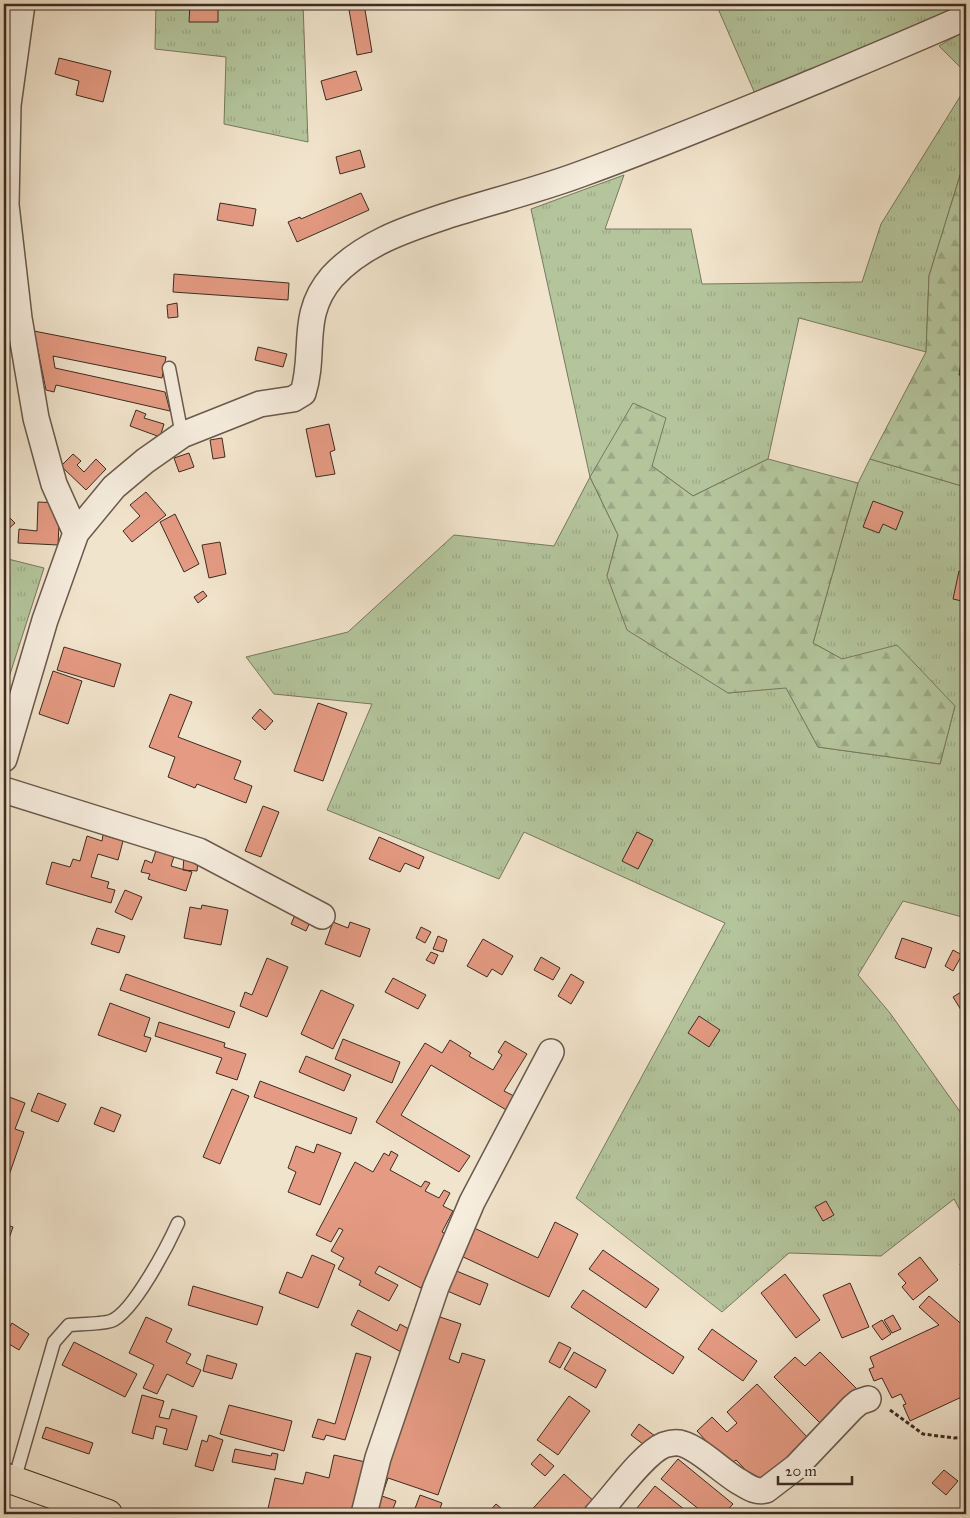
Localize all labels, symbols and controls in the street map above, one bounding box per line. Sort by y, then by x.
scale bar [778,1453,851,1485]
text: 20 m [785,1462,817,1480]

